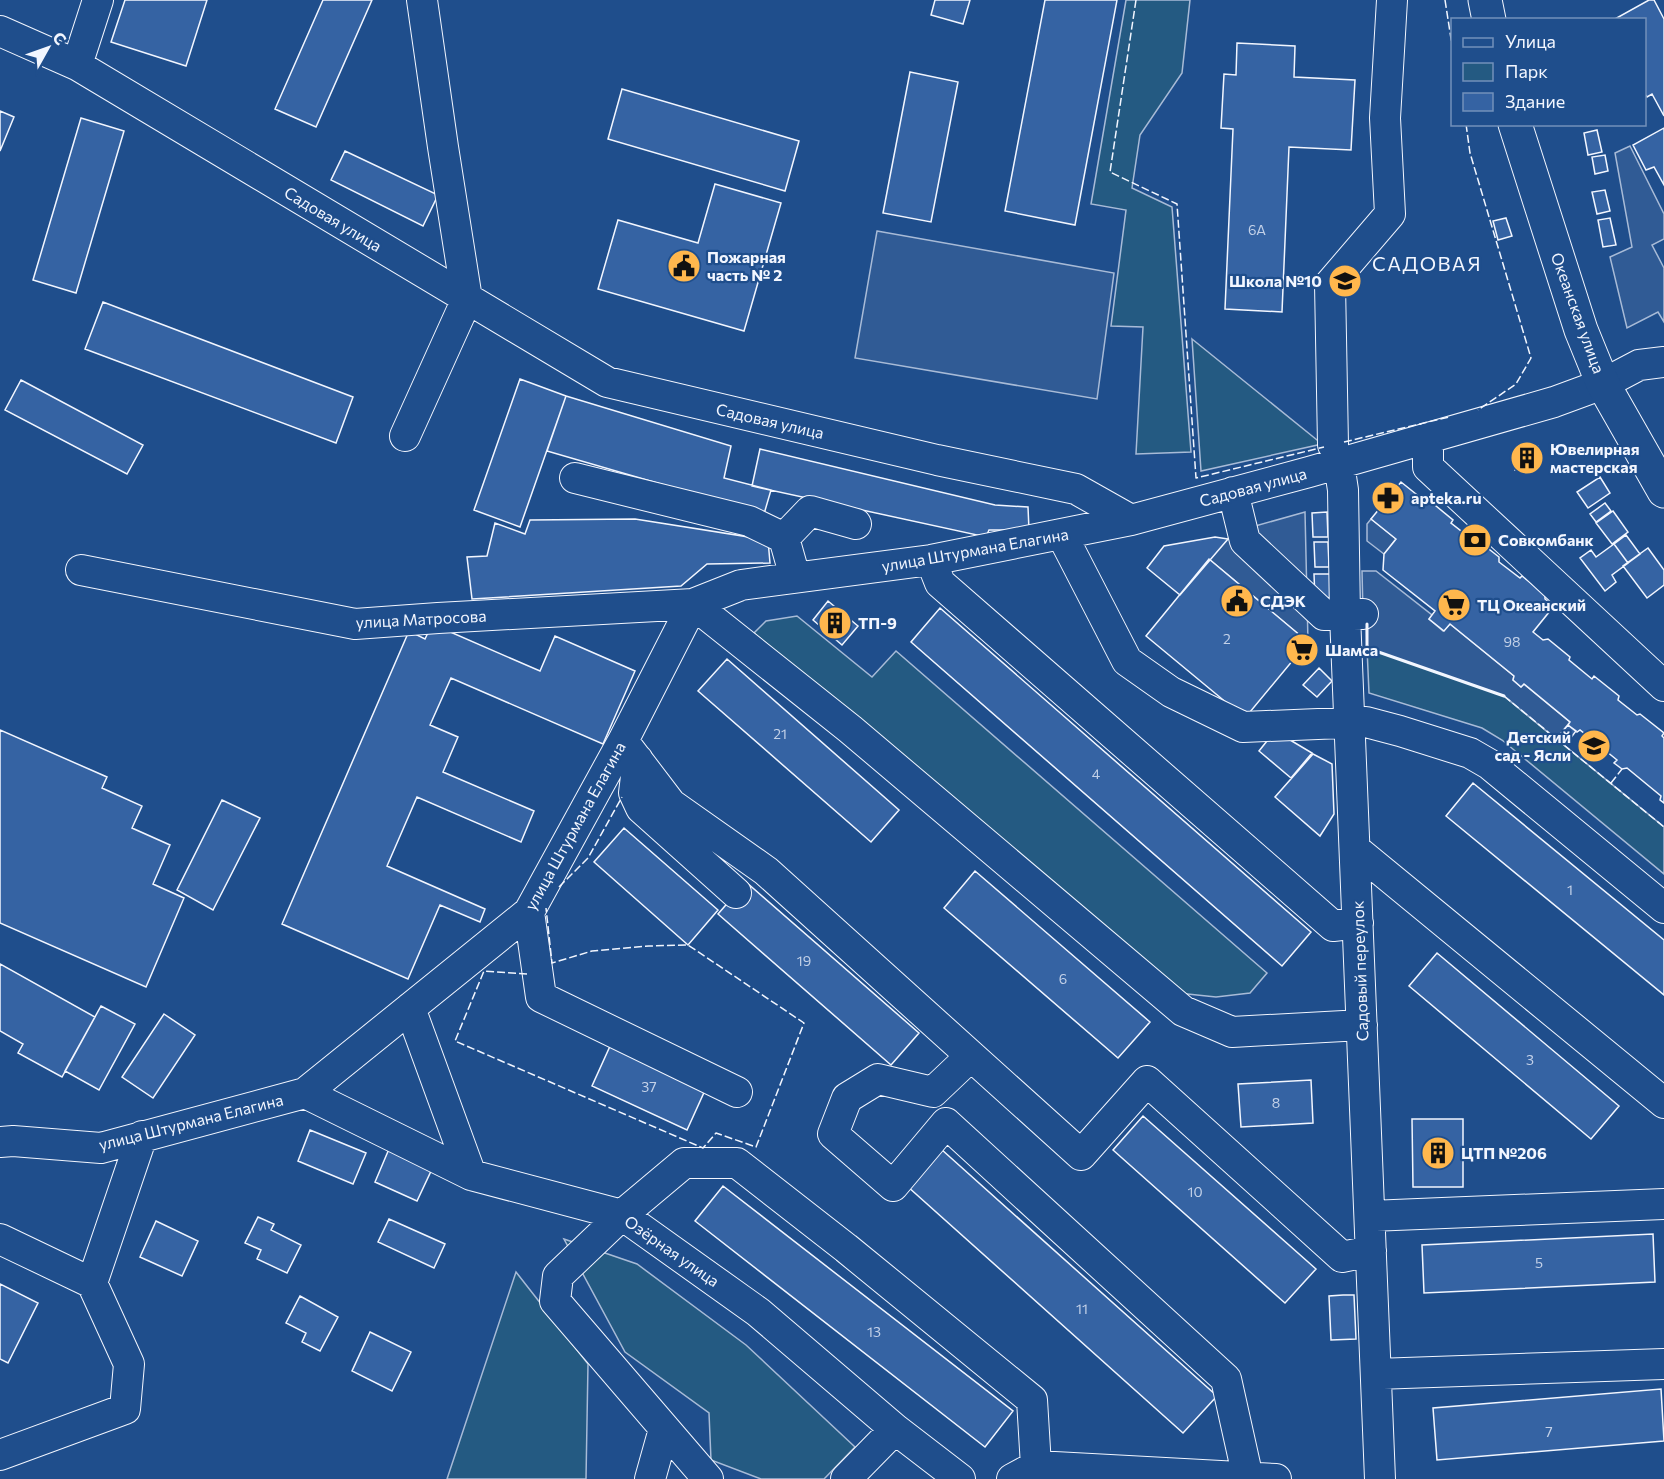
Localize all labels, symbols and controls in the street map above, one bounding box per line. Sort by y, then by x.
north arrow [18,18,78,78]
legend [1451,18,1646,126]
text: С [49,28,71,48]
text: Улица [1505,30,1556,52]
text: Парк [1505,60,1548,82]
text: Здание [1505,90,1565,112]
street label: Садовая улица [281,182,385,255]
house number: 6А [1248,221,1266,238]
place label: Пожарная часть № 2 [707,247,786,284]
public building icon: Пожарная часть № 2 [666,248,702,284]
street label: Океанская улица [1548,250,1609,376]
district label: САДОВАЯ [1372,251,1482,275]
school or university icon: Школа №10 [1327,263,1363,299]
place label: Школа №10 [1229,271,1322,290]
street label: Садовая улица [714,399,826,442]
place label: Ювелирная мастерская [1550,439,1640,476]
building icon: Ювелирная мастерская [1509,440,1545,476]
street label: Садовая улица [1197,463,1309,510]
pharmacy icon: apteka.ru [1370,480,1406,516]
place label: apteka.ru [1411,488,1482,507]
bank icon: Совкомбанк [1457,522,1493,558]
street label: улица Штурмана Елагина [880,524,1070,575]
place label: Совкомбанк [1498,530,1594,549]
public building icon: СДЭК [1219,583,1255,619]
supermarket icon: ТЦ Океанский [1436,587,1472,623]
place label: СДЭК [1260,591,1306,610]
place label: ТЦ Океанский [1477,595,1586,614]
building icon: ТП-9 [817,605,853,641]
street label: улица Матросова [355,606,487,631]
place label: ТП-9 [858,613,897,632]
house number: 2 [1223,630,1231,647]
supermarket icon: Шамса [1284,632,1320,668]
house number: 98 [1504,633,1521,650]
place label: Шамса [1325,640,1378,659]
house number: 21 [773,725,787,742]
place label: Детский сад - Ясли [1495,727,1571,764]
school or university icon: Детский сад - Ясли [1576,728,1612,764]
street label: улица Штурмана Елагина [520,738,629,913]
house number: 4 [1092,765,1101,782]
house number: 1 [1567,881,1573,898]
street label: Садовый переулок [1348,900,1371,1042]
house number: 19 [797,952,811,969]
house number: 6 [1059,970,1067,987]
house number: 3 [1526,1051,1534,1068]
house number: 37 [641,1078,657,1095]
street label: улица Штурмана Елагина [97,1089,285,1154]
house number: 8 [1272,1094,1280,1111]
building icon: ЦТП №206 [1420,1135,1456,1171]
place label: ЦТП №206 [1461,1143,1547,1162]
house number: 10 [1187,1183,1203,1200]
street label: Озёрная улица [621,1211,723,1290]
house number: 5 [1535,1254,1543,1271]
house number: 11 [1076,1300,1088,1317]
house number: 13 [867,1323,881,1340]
house number: 7 [1545,1423,1553,1440]

